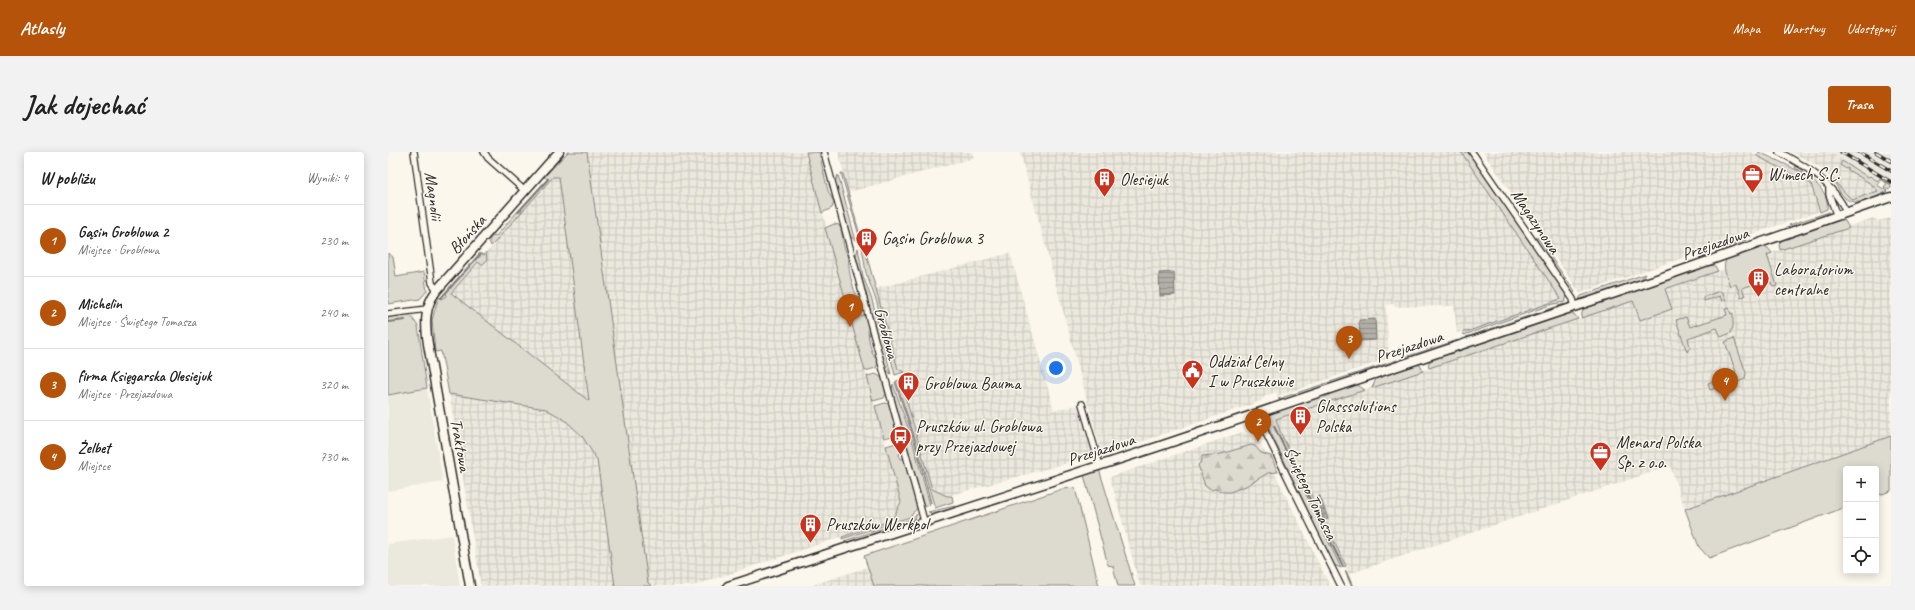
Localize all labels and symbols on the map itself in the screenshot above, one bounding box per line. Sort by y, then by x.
office icon: Wimech S.C. [1739,161,1765,194]
place label: Wimech S.C. [1768,164,1840,185]
building icon: Olesiejuk [1091,166,1117,199]
place label: Olesiejuk [1120,169,1170,190]
street label: Magnolii [420,171,448,223]
street label: Magazynowa [1506,185,1566,259]
street label: Błońska [444,209,492,258]
street label: Przejazdowa [1679,222,1753,265]
building icon: Gąsin Groblowa 3 [853,225,879,258]
place label: Gąsin Groblowa 3 [882,228,984,249]
place label: Laboratorium centralne [1774,259,1854,300]
building icon: Laboratorium centralne [1745,266,1771,299]
pin: 1 [837,294,863,327]
street label: Groblowa [870,305,904,363]
street label: Przejazdowa [1373,325,1447,367]
pin: 3 [1336,326,1362,359]
place label: Oddział Celny I w Pruszkowie [1208,351,1294,392]
your location [1046,358,1066,378]
public building icon: Oddział Celny I w Pruszkowie [1179,358,1205,391]
pin: 4 [1712,368,1738,401]
building icon: Groblowa Bauma [896,370,922,403]
place label: Groblowa Bauma [924,373,1023,394]
place label: Glasssolutions Polska [1316,396,1397,437]
building icon: Glasssolutions Polska [1287,403,1313,436]
pin: 2 [1245,409,1271,442]
place label: Pruszków ul. Groblowa przy Przejazdowej [916,416,1044,457]
street label: Traktowa [446,417,476,475]
bus stop icon: Pruszków ul. Groblowa przy Przejazdowej [888,423,914,456]
street label: Przejazdowa [1065,428,1139,470]
place label: Menard Polska Sp. z o.o. [1616,432,1702,473]
office icon: Menard Polska Sp. z o.o. [1588,439,1614,472]
street label: Świętego Tomasza [1279,443,1343,544]
building icon: Pruszków Werkpol [797,511,823,544]
place label: Pruszków Werkpol [826,514,931,535]

